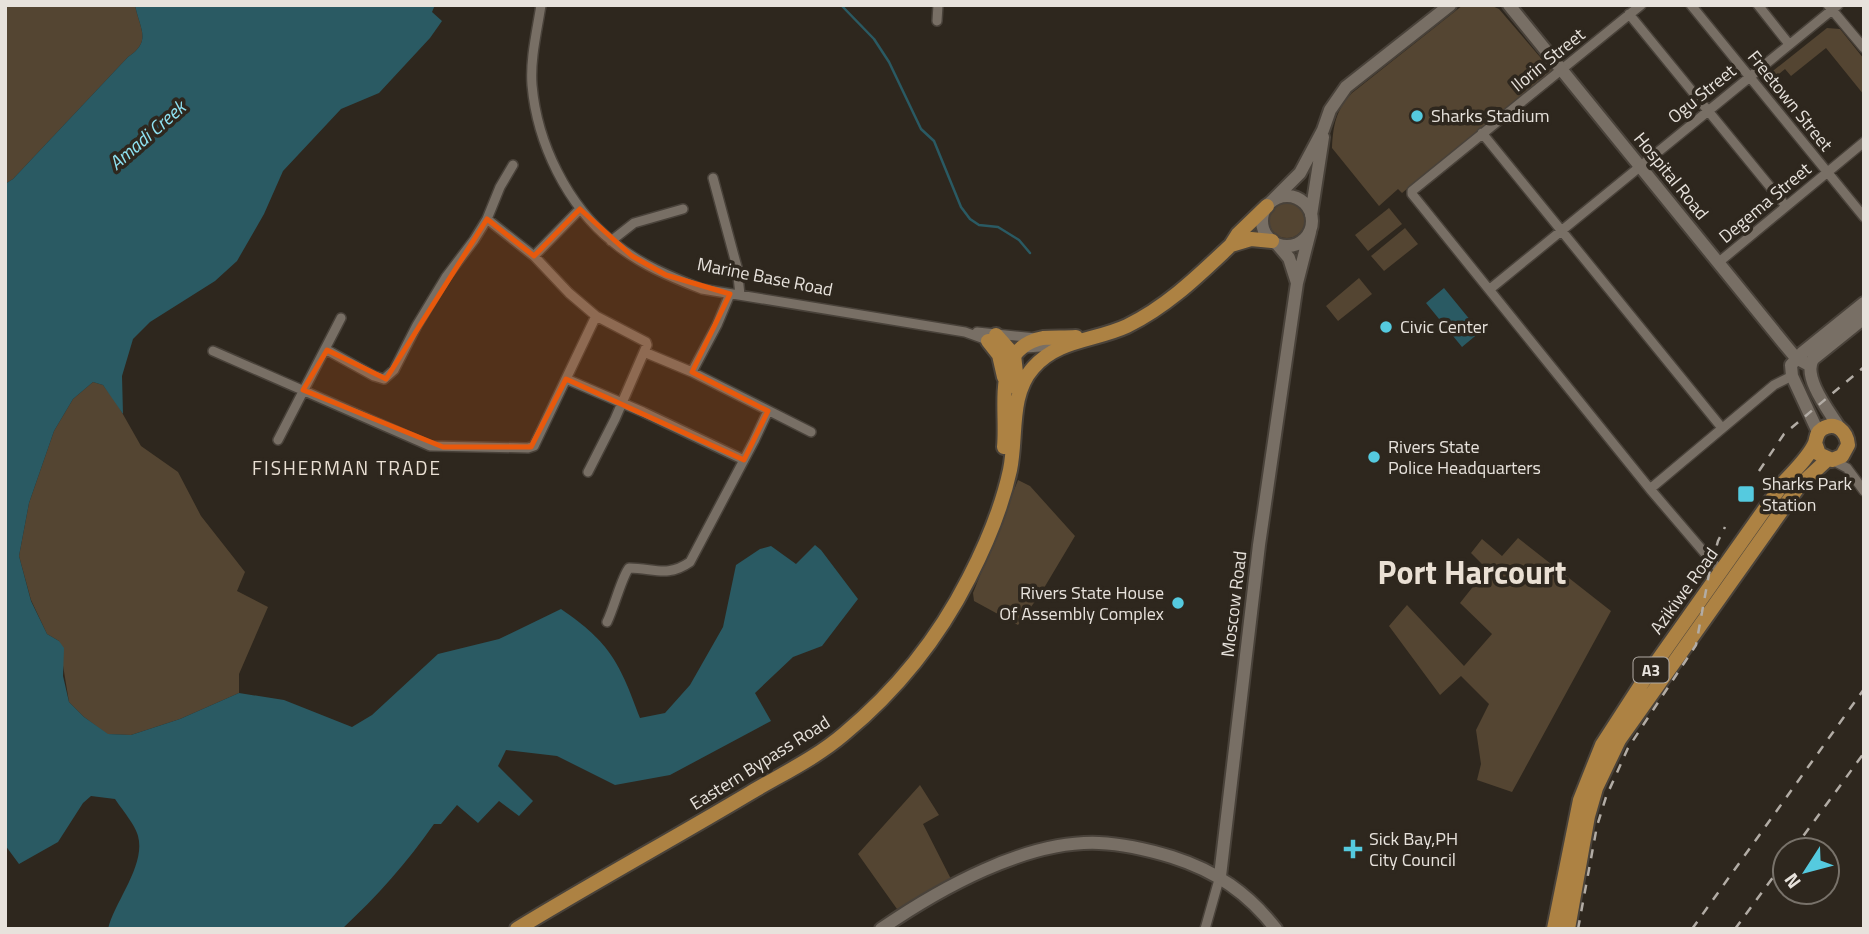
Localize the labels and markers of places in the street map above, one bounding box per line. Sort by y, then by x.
place label: Sharks Stadium [1431,102,1550,129]
marker: Sharks Stadium [1409,108,1425,124]
place label: Civic Center [1400,313,1488,340]
marker: Civic Center [1378,319,1394,335]
place label: Rivers State Police Headquarters [1388,433,1541,481]
marker: Rivers State Police Headquarters [1366,449,1382,465]
place label: Sharks Park Station [1762,470,1852,518]
marker: Sharks Park Station [1736,484,1756,504]
place label: Rivers State House Of Assembly Complex [999,579,1164,627]
marker: Rivers State House Of Assembly Complex [1170,595,1186,611]
place label: Sick Bay,PH City Council [1369,825,1458,873]
marker: Sick Bay,PH City Council [1343,839,1363,859]

